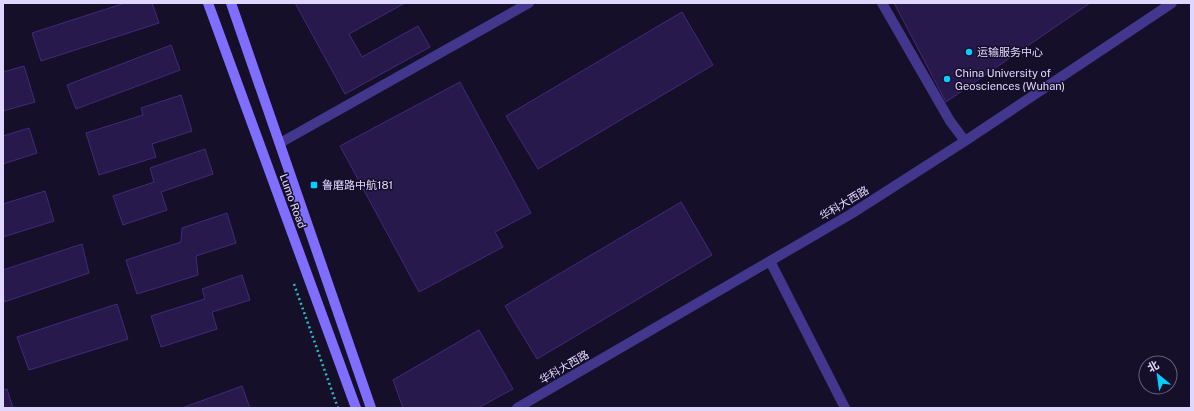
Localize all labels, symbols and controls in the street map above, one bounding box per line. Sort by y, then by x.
place label: 运输服务中心 [977,46,1043,58]
marker: 运输服务中心 [964,47,974,57]
place label: China University of Geosciences (Wuhan) [955,67,1065,92]
marker: China University of Geosciences (Wuhan) [942,74,952,84]
street label: Lumo Road [278,172,308,230]
place label: 鲁磨路中航181 [322,179,393,191]
marker: 鲁磨路中航181 [309,180,319,190]
street label: 华科大西路 [817,184,871,222]
street label: 华科大西路 [537,348,591,386]
north arrow [1138,355,1178,395]
text: 北 [1145,358,1161,374]

